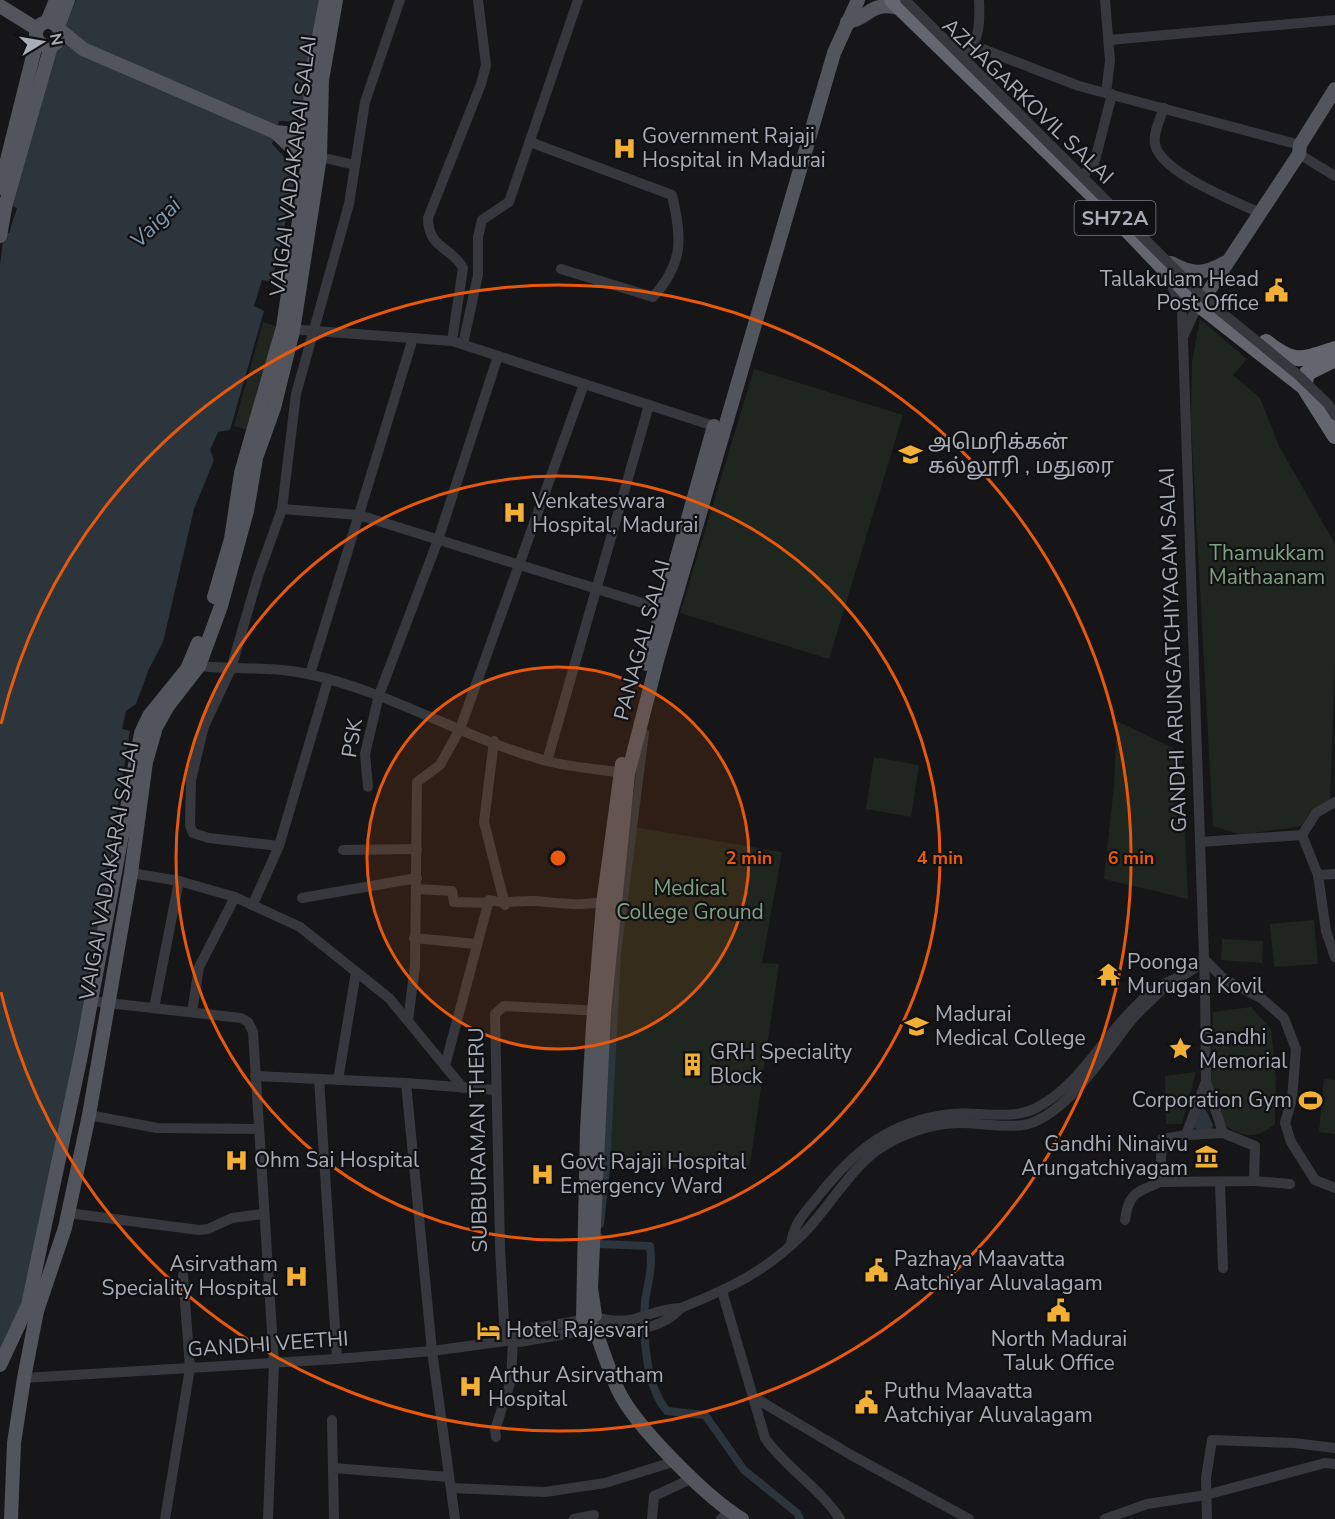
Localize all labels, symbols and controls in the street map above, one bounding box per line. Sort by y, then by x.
north arrow [12,12,72,72]
street label: AZHAGARKOVIL SALAI [936,12,1120,190]
text: N [44,31,68,47]
street label: VAIGAI VADAKARAI SALAI [263,34,323,299]
place label: Government Rajaji Hospital in Madurai [642,122,826,174]
hospital icon: Government Rajaji Hospital in Madurai [611,135,637,161]
water label: Vaigai [124,190,188,255]
road number: SH72A [1074,201,1156,235]
place label: Tallakulam Head Post Office [1100,265,1259,317]
public building icon: Tallakulam Head Post Office [1264,278,1290,304]
place label: அமெரிக்கன் கல்லூரி , மதுரை [928,428,1115,480]
school or university icon: அமெரிக்கன் கல்லூரி , மதுரை [897,441,923,467]
street label: GANDHI ARUNGATCHIYAGAM SALAI [1153,467,1193,833]
place label: Venkateswara Hospital, Madurai [531,487,699,539]
hospital icon: Venkateswara Hospital, Madurai [501,500,527,526]
park label: Thamukkam Maithaanam [1209,539,1325,591]
street label: PANAGAL SALAI [607,557,677,723]
street label: PSK [335,716,369,760]
street label: VAIGAI VADAKARAI SALAI [72,739,146,1004]
text: 2 min [726,846,772,870]
text: 4 min [917,846,963,870]
text: 6 min [1108,846,1154,870]
centre of rings [548,848,568,868]
park label: Medical College Ground [616,874,764,926]
place label: Poonga Murugan Kovil [1127,948,1264,1000]
temple icon: Poonga Murugan Kovil [1096,961,1122,987]
place label: Madurai Medical College [935,1000,1086,1052]
school or university icon: Madurai Medical College [904,1013,930,1039]
place label: Gandhi Memorial [1199,1023,1288,1075]
street label: SUBBURAMAN THERU [462,1027,494,1253]
place icon: Gandhi Memorial [1168,1036,1194,1062]
place label: GRH Speciality Block [710,1038,852,1090]
building icon: GRH Speciality Block [679,1051,705,1077]
place label: Corporation Gym [1132,1086,1292,1114]
sports icon: Corporation Gym [1297,1087,1323,1113]
place label: Gandhi Ninaivu Arungatchiyagam [1021,1130,1188,1182]
museum icon: Gandhi Ninaivu Arungatchiyagam [1193,1143,1219,1169]
place label: Ohm Sai Hospital [254,1146,420,1174]
hospital icon: Ohm Sai Hospital [223,1147,249,1173]
place label: Govt Rajaji Hospital Emergency Ward [560,1148,747,1200]
hospital icon: Govt Rajaji Hospital Emergency Ward [529,1161,555,1187]
place label: Pazhaya Maavatta Aatchiyar Aluvalagam [894,1245,1103,1297]
place label: Asirvatham Speciality Hospital [102,1250,279,1302]
public building icon: Pazhaya Maavatta Aatchiyar Aluvalagam [863,1258,889,1284]
hospital icon: Asirvatham Speciality Hospital [283,1263,309,1289]
public building icon: North Madurai Taluk Office [1046,1298,1072,1324]
place label: Hotel Rajesvari [506,1316,649,1344]
hotel icon: Hotel Rajesvari [475,1317,501,1343]
street label: GANDHI VEETHI [187,1324,349,1364]
place label: North Madurai Taluk Office [991,1325,1127,1377]
place label: Arthur Asirvatham Hospital [488,1361,664,1413]
hospital icon: Arthur Asirvatham Hospital [457,1374,483,1400]
place label: Puthu Maavatta Aatchiyar Aluvalagam [884,1377,1093,1429]
public building icon: Puthu Maavatta Aatchiyar Aluvalagam [853,1390,879,1416]

